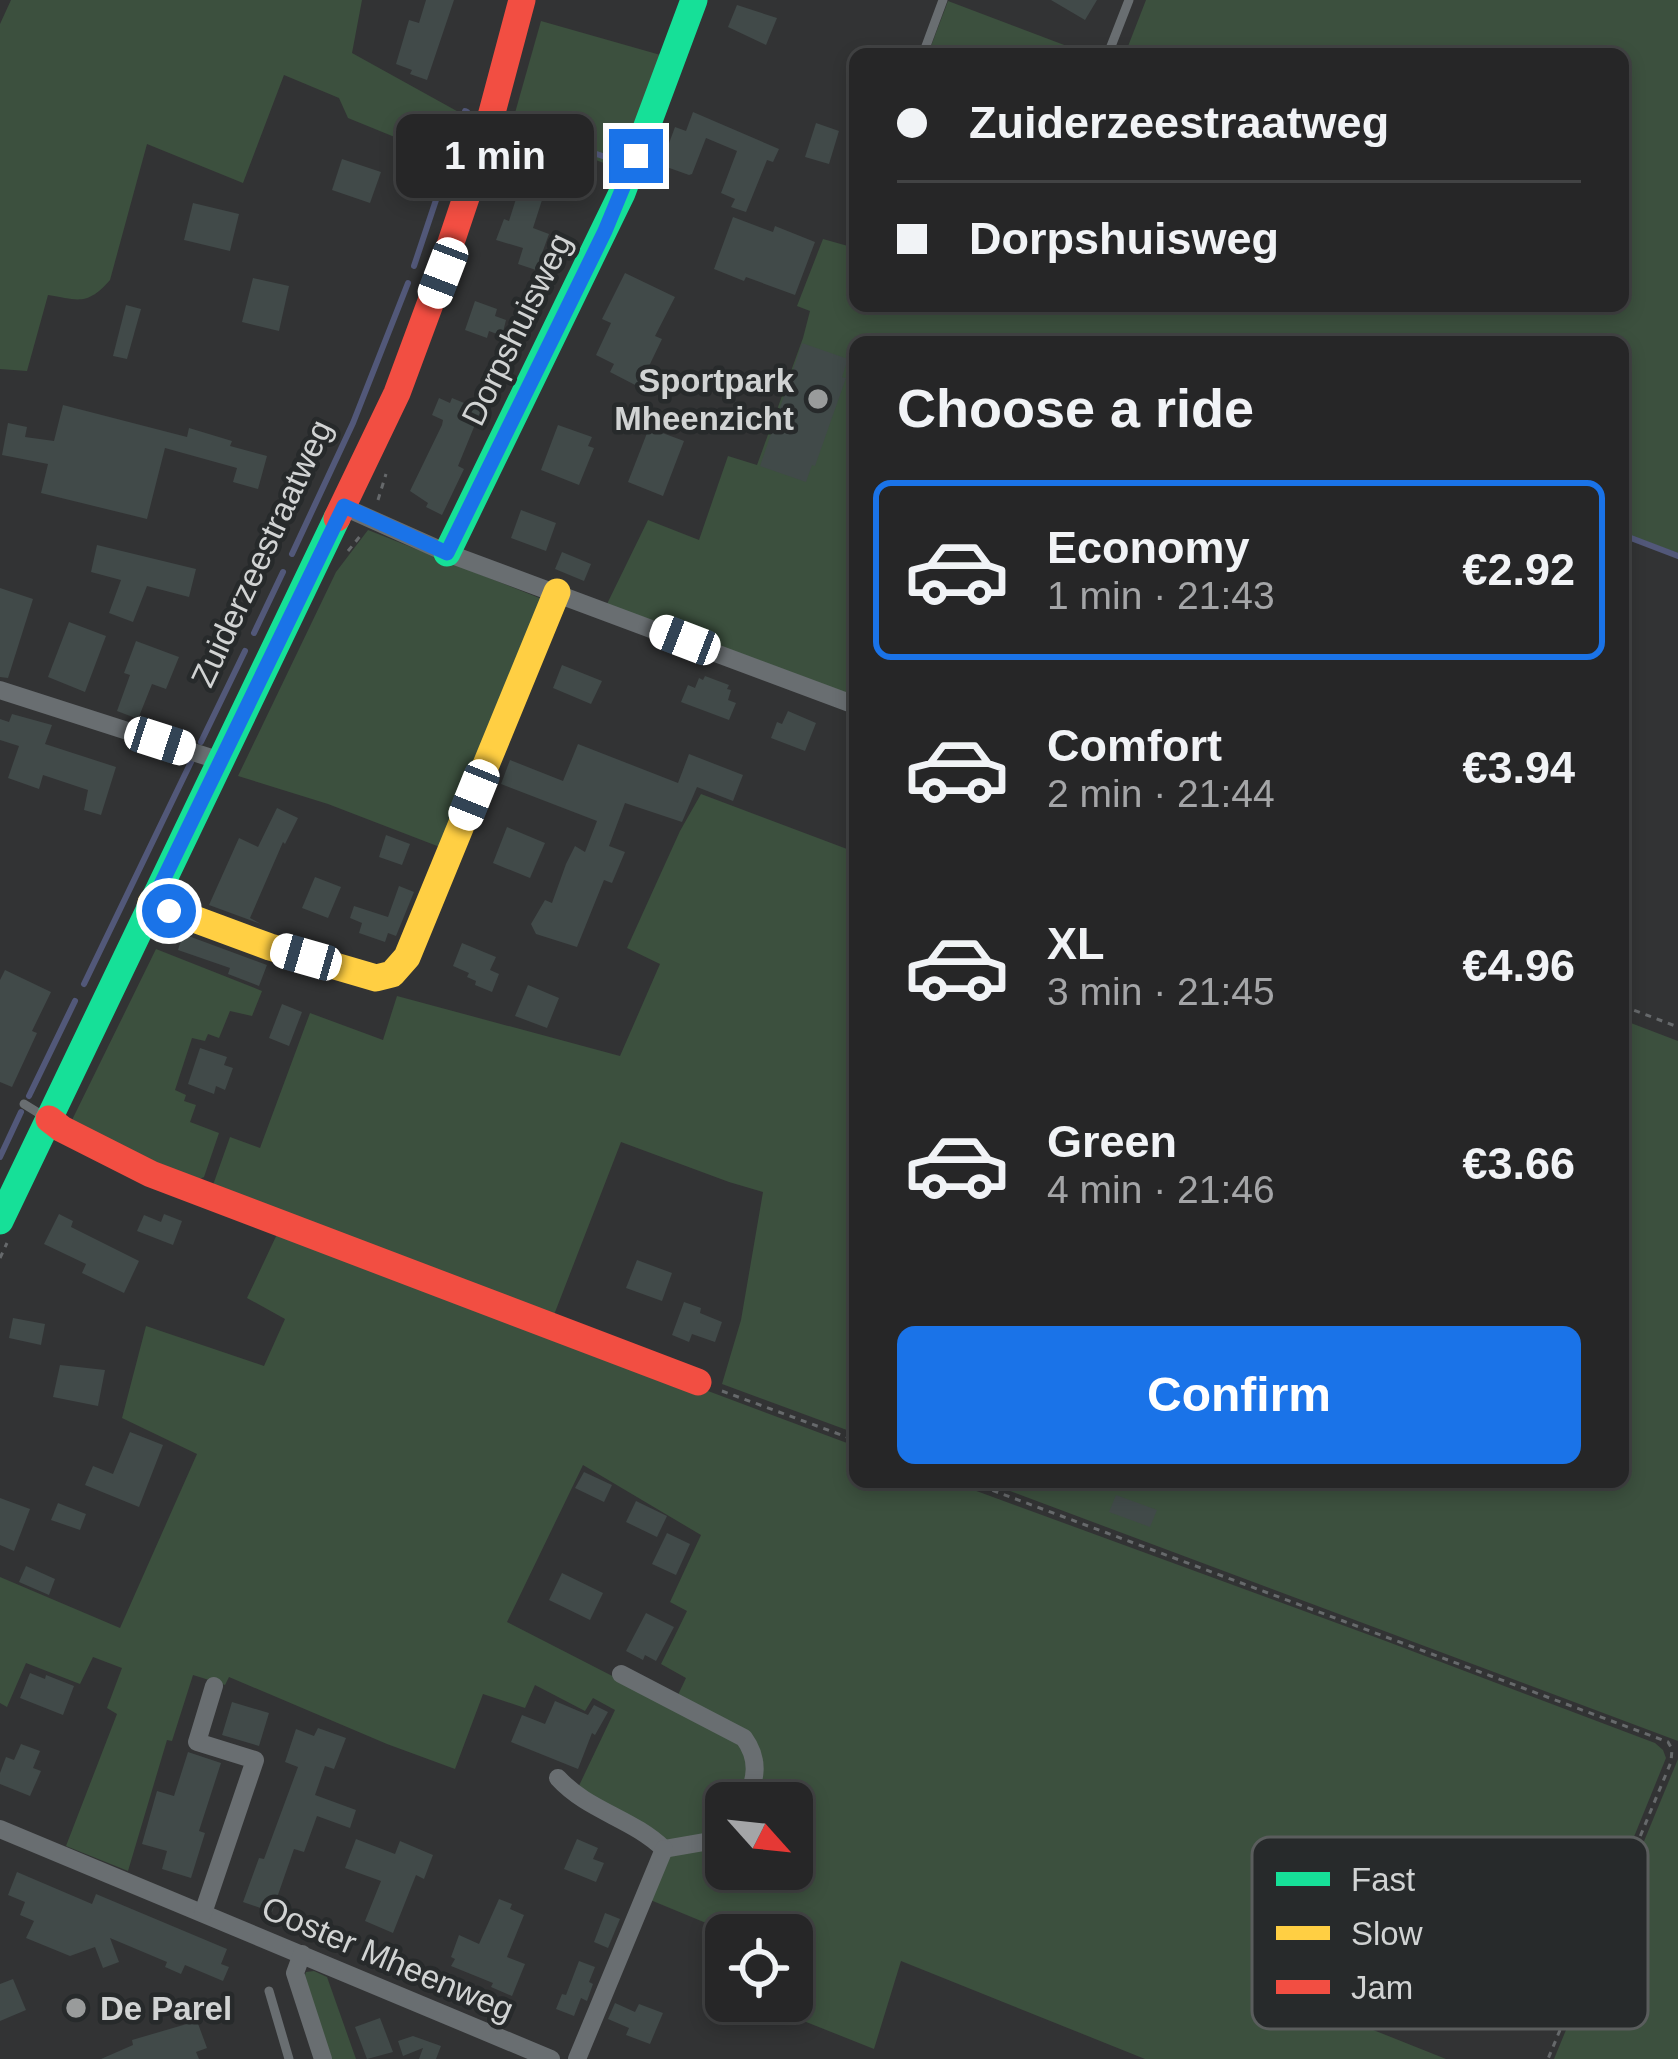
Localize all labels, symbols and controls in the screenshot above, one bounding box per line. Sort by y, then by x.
text: Zuiderzeestraatweg [969,97,1389,148]
callout: 1 min [396,114,594,198]
route end [609,129,663,183]
text: 1 min [444,134,546,177]
text: Dorpshuisweg [969,213,1279,264]
street label: Dorpshuisweg [454,227,579,431]
car [413,233,473,313]
place label: Sportpark Mheenzicht [614,362,795,437]
text: Choose a ride [897,378,1254,438]
marker: Sportpark Mheenzicht [805,386,831,412]
street label: Zuiderzeestraatweg [183,414,339,692]
icon: car [903,516,1011,624]
text: Economy [1047,522,1250,573]
text: €2.92 [1462,544,1575,595]
text: 1 min · 21:43 [1047,574,1275,617]
car [645,610,725,670]
car [120,713,200,769]
icon: car [903,714,1011,822]
text: Comfort [1047,720,1222,771]
text: €3.94 [1462,742,1575,793]
car [444,755,504,835]
text: 2 min · 21:44 [1047,772,1275,815]
route start [142,884,196,938]
icon: car [903,912,1011,1020]
text: XL [1047,918,1105,969]
car [266,930,346,984]
text: €4.96 [1462,940,1575,991]
text: 3 min · 21:45 [1047,970,1275,1013]
icon: car [903,1110,1011,1218]
text: Green [1047,1116,1177,1167]
text: €3.66 [1462,1138,1575,1189]
text: 4 min · 21:46 [1047,1168,1275,1211]
button: Confirm [897,1326,1581,1464]
north arrow [705,1782,813,1890]
map controls [705,1782,813,2022]
legend [1252,1837,1648,2029]
text: Fast [1351,1861,1415,1898]
street label: Ooster Mheenweg [256,1889,519,2028]
button: locate [705,1914,813,2022]
text: Slow [1351,1915,1423,1952]
text: Jam [1351,1969,1413,2006]
place label: De Parel [100,1990,232,2027]
marker: De Parel [63,1995,89,2021]

